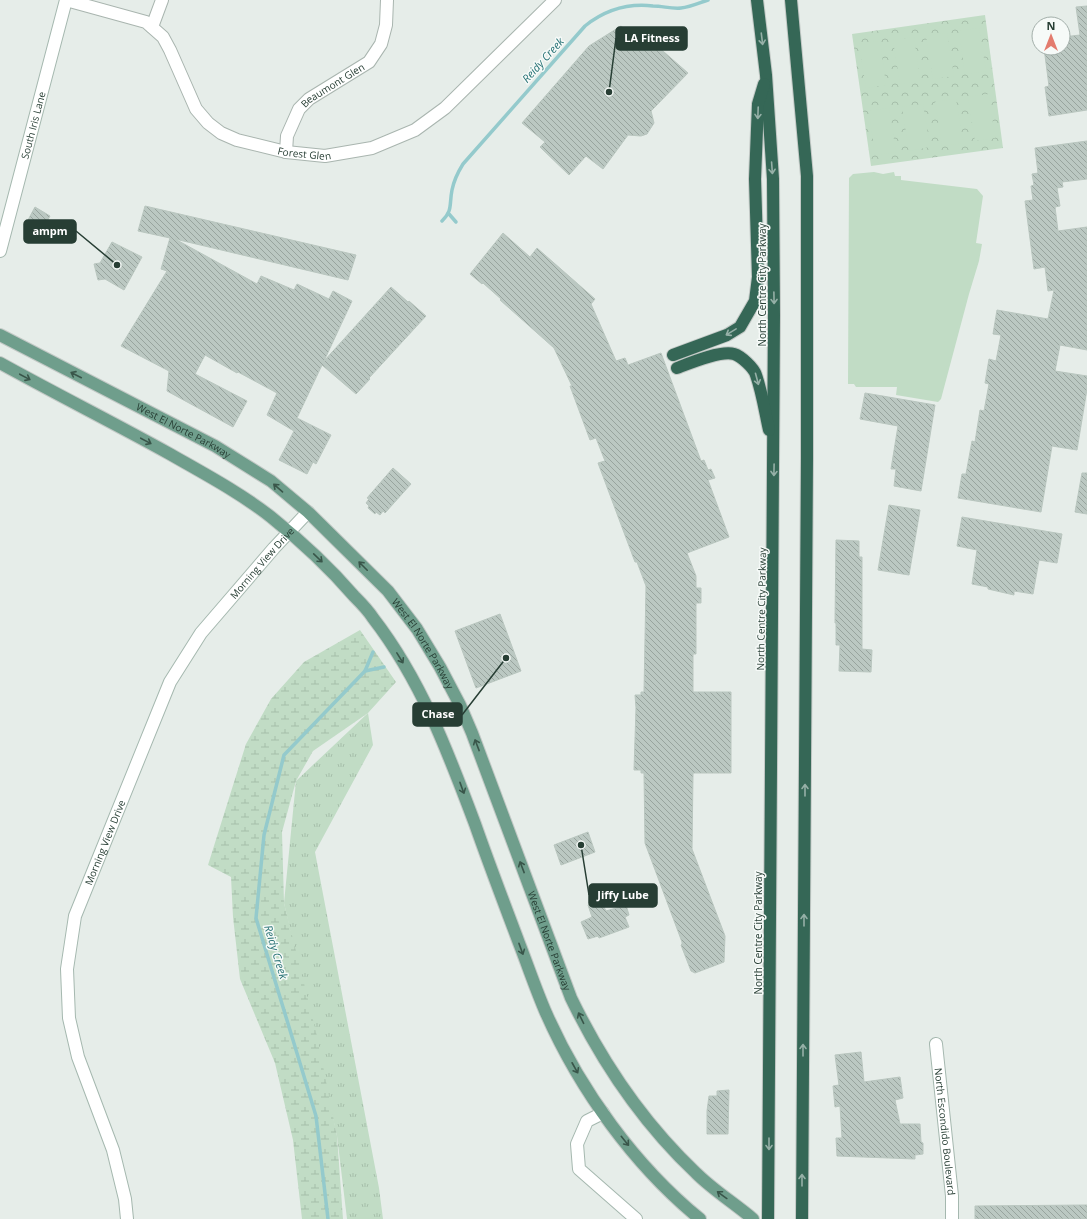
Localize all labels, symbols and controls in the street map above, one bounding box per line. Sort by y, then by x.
north arrow [1031,16,1071,56]
text: N [1047,18,1055,33]
callout: LA Fitness [616,27,687,50]
text: LA Fitness [624,30,680,45]
one-way arrow [758,32,766,45]
water label: Reidy Creek [518,33,567,85]
street label: Beaumont Glen [298,60,367,110]
street label: South Iris Lane [17,90,49,161]
one-way arrow [754,106,762,119]
street label: Forest Glen [276,143,332,163]
one-way arrow [769,161,776,174]
callout: ampm [24,220,76,243]
street label: North Centre City Parkway [755,222,769,347]
text: ampm [32,223,68,238]
one-way arrow [770,291,778,304]
one-way arrow [726,328,737,336]
one-way arrow [70,371,82,378]
one-way arrow [19,373,31,381]
one-way arrow [754,373,761,386]
street label: West El Norte Parkway [134,400,235,462]
one-way arrow [140,438,152,445]
one-way arrow [770,463,778,476]
one-way arrow [273,483,283,492]
street label: Morning View Drive [227,524,297,602]
street label: North Centre City Parkway [753,546,769,671]
one-way arrow [313,553,323,562]
one-way arrow [358,561,368,571]
street label: West El Norte Parkway [389,595,458,692]
one-way arrow [396,652,404,663]
callout: Chase [413,703,462,726]
text: Chase [422,706,455,721]
one-way arrow [472,740,480,752]
one-way arrow [458,781,466,793]
one-way arrow [801,784,809,797]
street label: Morning View Drive [81,797,129,887]
one-way arrow [518,862,526,874]
street label: North Centre City Parkway [751,870,765,995]
callout: Jiffy Lube [589,884,657,907]
text: Jiffy Lube [596,887,649,902]
street label: West El Norte Parkway [525,889,575,993]
one-way arrow [800,914,808,927]
water label: Reidy Creek [261,923,292,981]
one-way arrow [518,943,526,955]
one-way arrow [577,1013,584,1025]
one-way arrow [799,1044,807,1057]
one-way arrow [571,1062,579,1074]
street label: North Escondido Boulevard [932,1067,959,1196]
one-way arrow [621,1136,630,1147]
one-way arrow [765,1137,773,1150]
one-way arrow [798,1174,806,1187]
one-way arrow [716,1191,727,1200]

